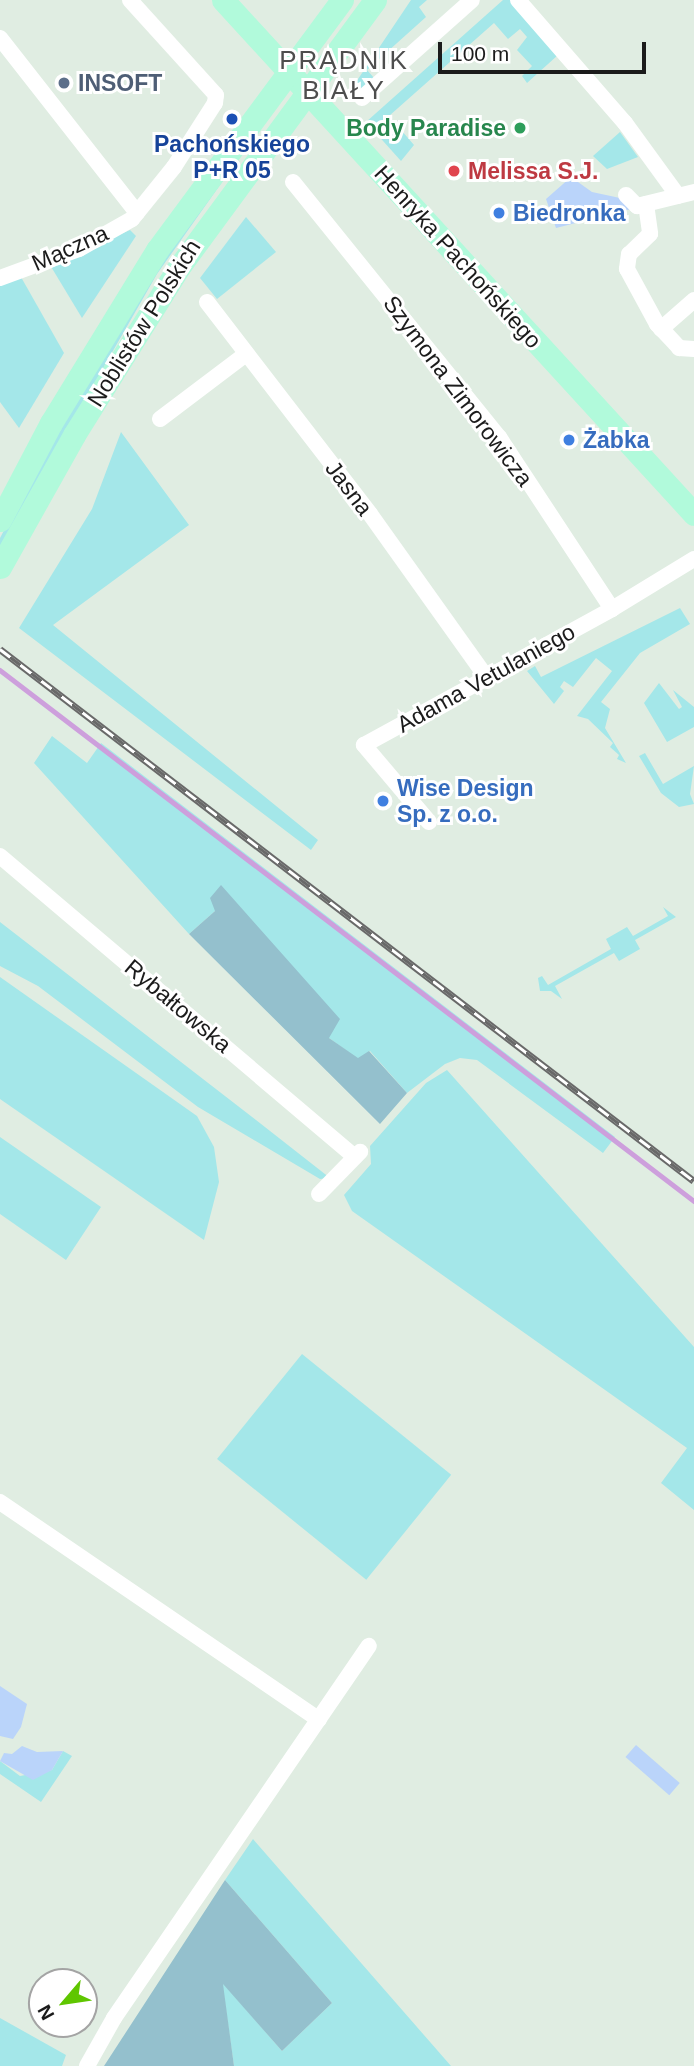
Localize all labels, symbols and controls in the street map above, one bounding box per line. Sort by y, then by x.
scale bar [442,28,650,72]
text: 100 m [451,42,509,65]
district label: PRĄDNIK BIAŁY [280,45,408,106]
place label: INSOFT [78,69,162,97]
marker: INSOFT [56,75,72,91]
marker: Pachońskiego P+R 05 [224,111,240,127]
place label: Body Paradise [346,114,506,142]
marker: Body Paradise [512,120,528,136]
place label: Pachońskiego P+R 05 [154,130,310,184]
place label: Melissa S.J. [468,157,598,185]
street label: Henryka Pachońskiego [369,160,547,354]
marker: Melissa S.J. [446,163,462,179]
place label: Biedronka [513,199,625,227]
marker: Biedronka [491,205,507,221]
street label: Mączna [28,219,112,277]
street label: Noblistów Polskich [81,234,207,412]
street label: Szymona Zimorowicza [377,290,539,492]
place label: Żabka [583,426,649,454]
marker: Żabka [561,432,577,448]
street label: Jasna [320,455,378,521]
street label: Adama Vetulaniego [392,618,580,738]
place label: Wise Design Sp. z o.o. [397,774,534,828]
marker: Wise Design Sp. z o.o. [375,793,391,809]
street label: Rybałtowska [119,954,237,1058]
north arrow [28,1968,98,2038]
text: N [33,2001,58,2024]

